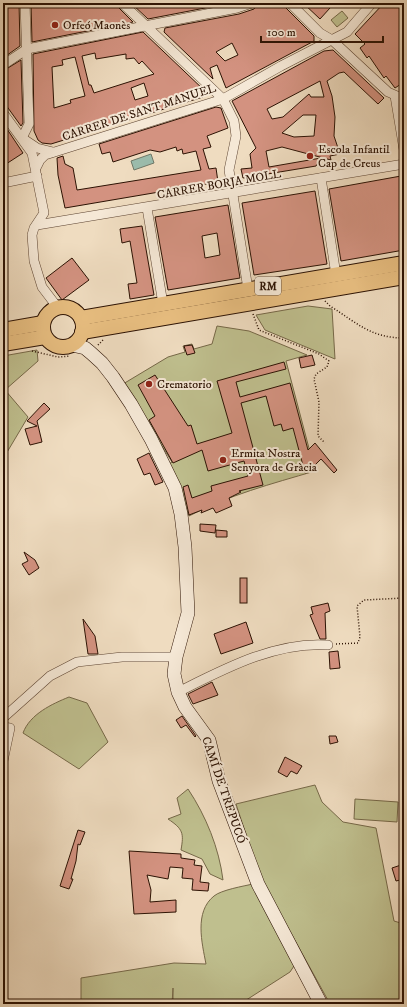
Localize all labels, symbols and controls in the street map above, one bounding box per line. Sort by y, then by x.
place label: Orfeó Maonès [63,18,130,33]
scale bar [261,18,383,44]
marker: Orfeó Maonès [50,20,60,30]
text: 100 m [267,25,296,40]
street label: CARRER DE SANT MANUEL [60,80,218,144]
place label: Escola Infantil Cap de Creus [318,142,390,171]
marker: Escola Infantil Cap de Creus [305,151,315,161]
street label: CARRER BORJA MOLL [156,166,283,203]
road number: RM [255,277,281,295]
place label: Crematorio [157,377,212,392]
marker: Crematorio [144,379,154,389]
place label: Ermita Nostra Senyora de Gràcia [231,446,318,475]
marker: Ermita Nostra Senyora de Gràcia [218,455,228,465]
street label: CAMÍ DE TREPUCÓ [198,735,249,846]

